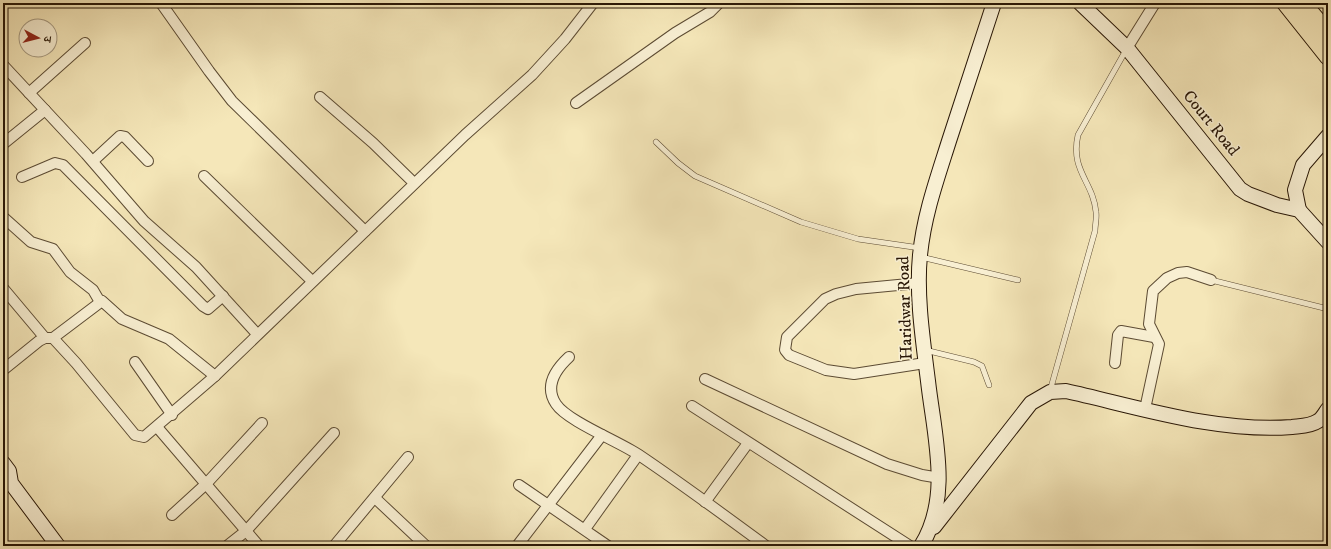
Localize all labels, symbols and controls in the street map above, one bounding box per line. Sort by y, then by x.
north arrow [18,18,58,58]
text: उ [39,34,54,44]
street label: Court Road [1178,86,1245,161]
street label: Haridwar Road [892,255,918,360]

